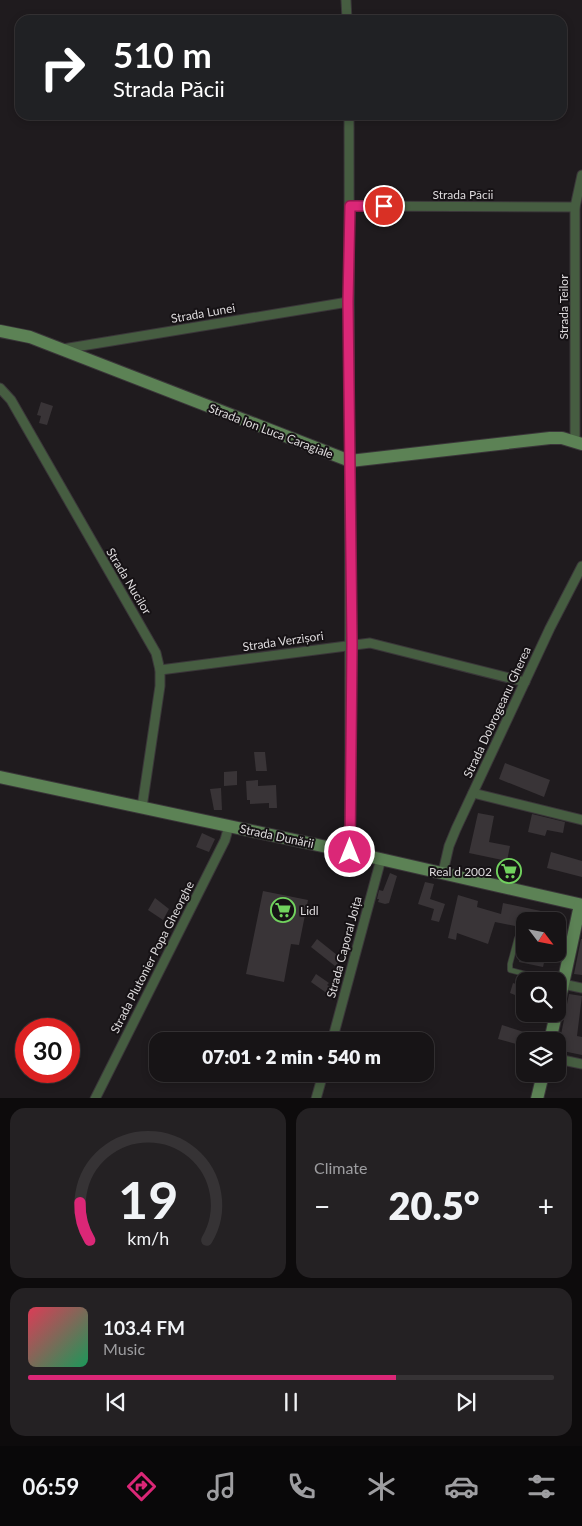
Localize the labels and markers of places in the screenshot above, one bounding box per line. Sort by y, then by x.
pin [363,185,405,227]
supermarket icon: Real d 2002 [496,858,522,884]
place label: Real d 2002 [429,864,492,879]
supermarket icon: Lidl [270,897,296,923]
place label: Lidl [300,903,319,918]

